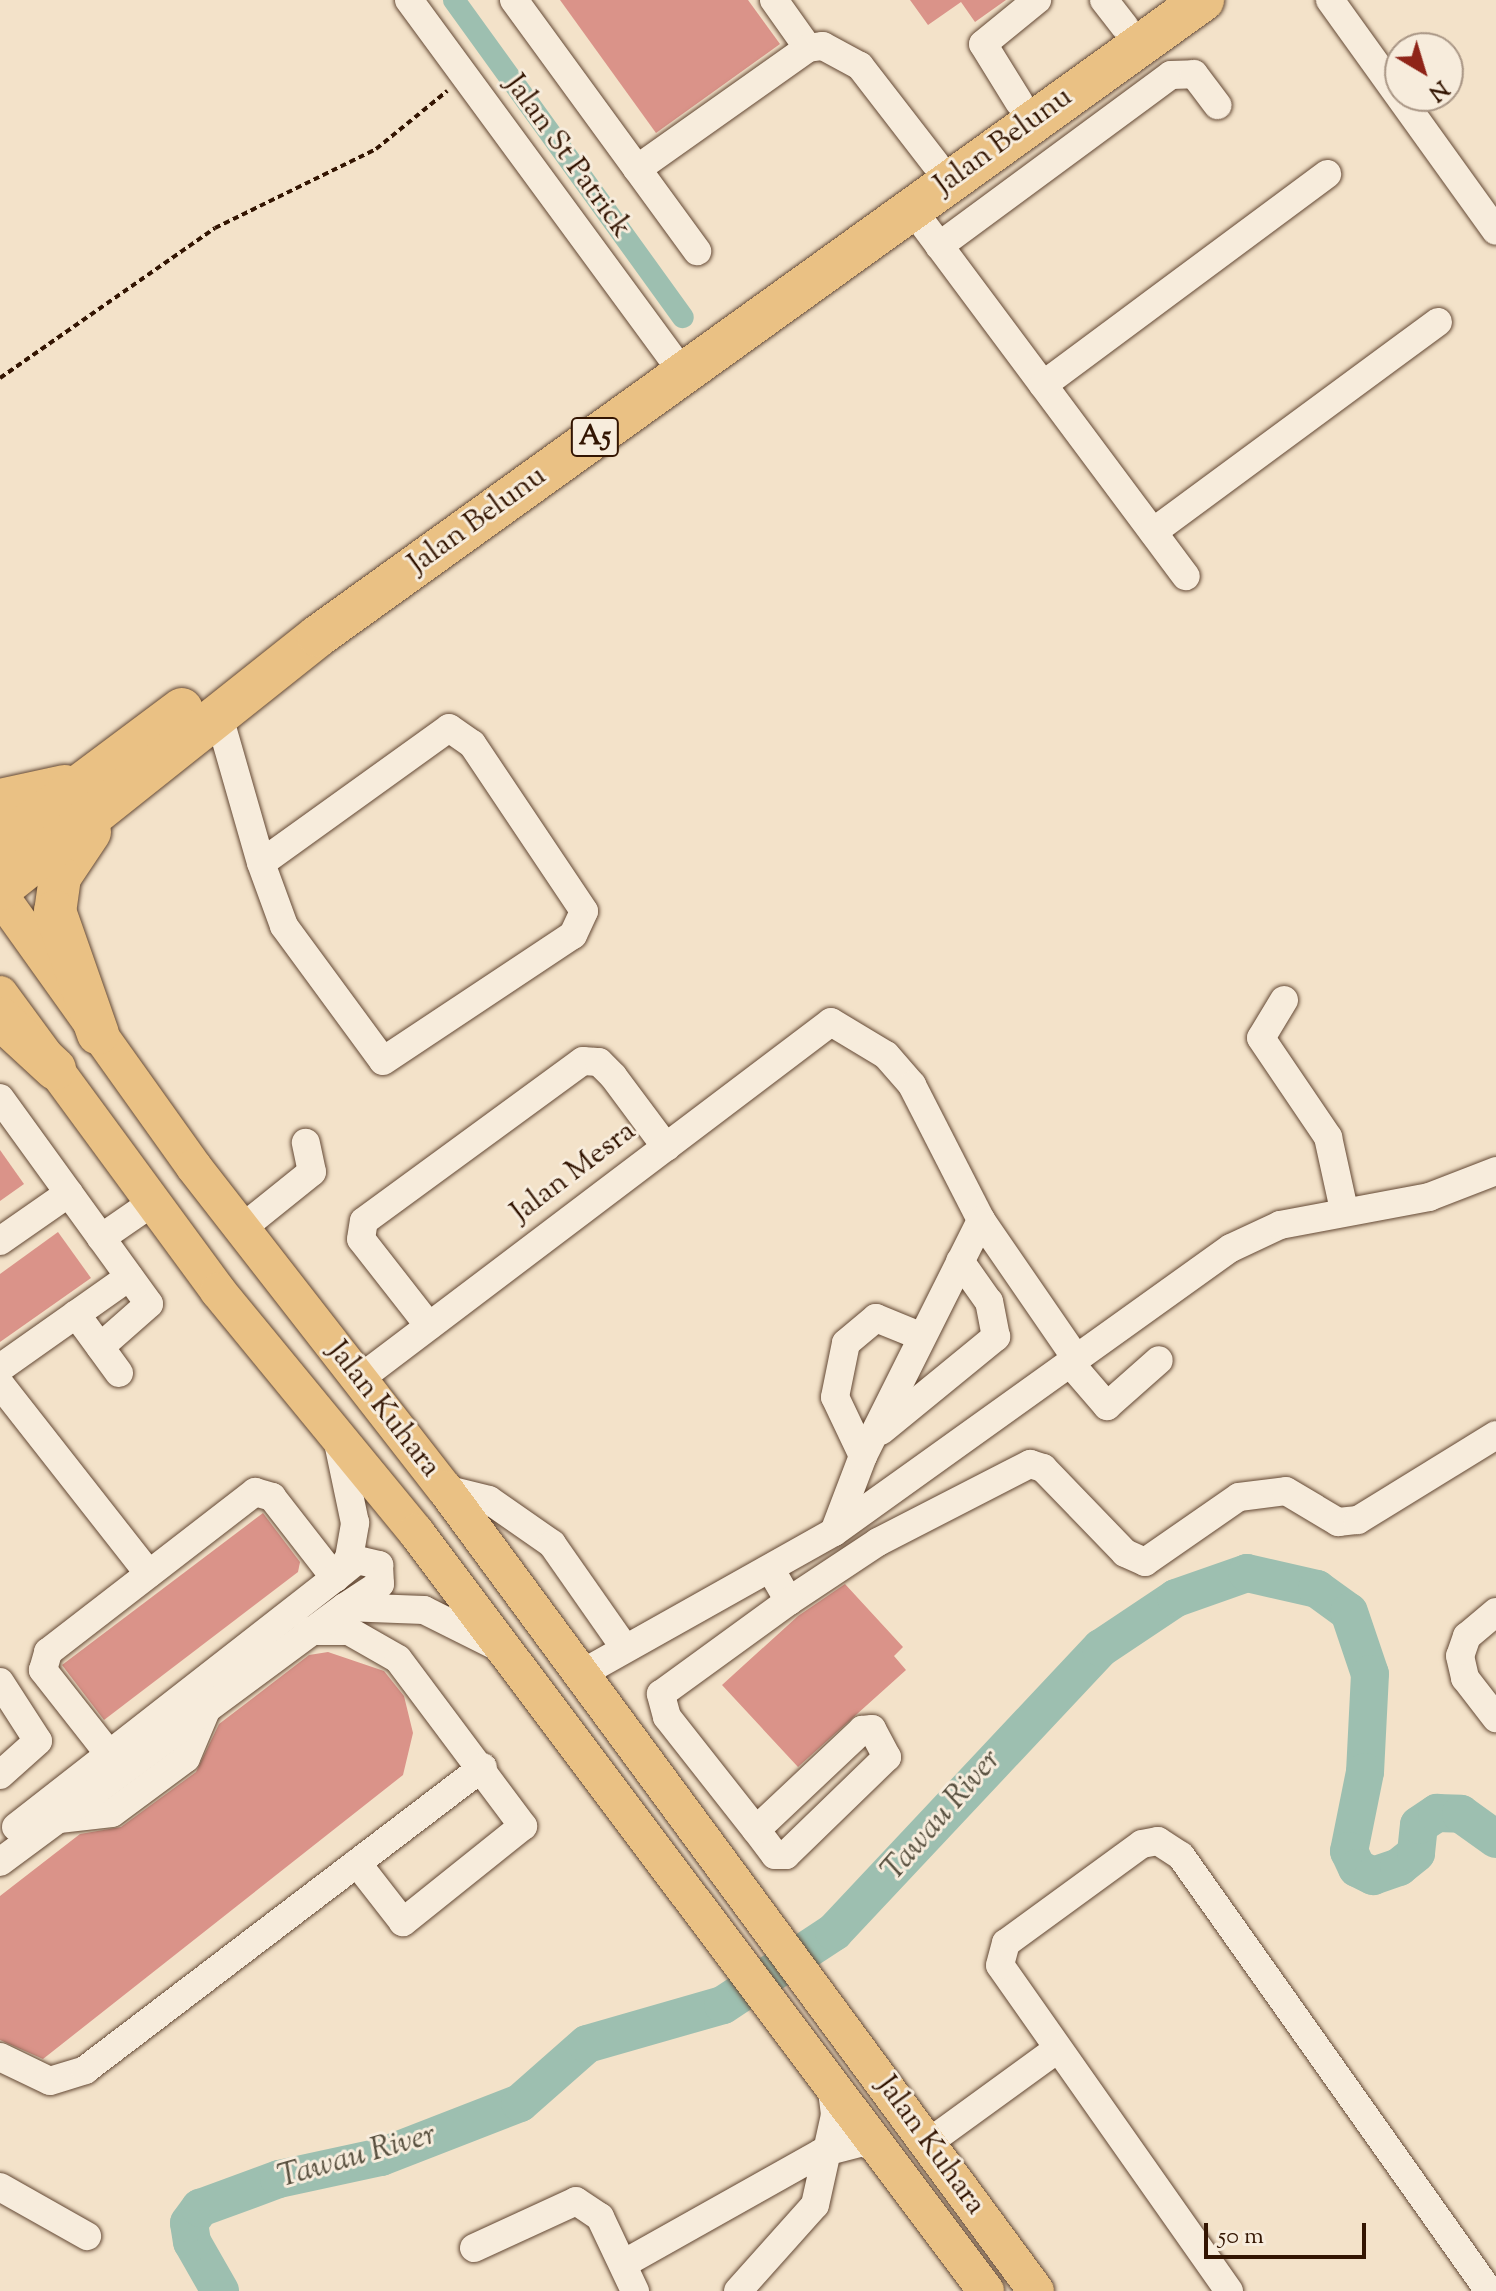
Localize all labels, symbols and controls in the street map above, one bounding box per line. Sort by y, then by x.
north arrow [1384,32,1464,112]
street label: Jalan St Patrick [496,68,638,246]
text: N [1421,71,1454,107]
street label: Jalan Belunu [928,80,1080,204]
road number: A5 [569,413,621,461]
street label: Jalan Belunu [402,459,554,583]
street label: Jalan Mesra [505,1114,643,1232]
street label: Jalan Kuhara [319,1335,447,1485]
water label: Tawau River [874,1742,1010,1890]
street label: Jalan Kuhara [868,2070,992,2222]
water label: Tawau River [274,2116,440,2198]
scale bar [1208,2207,1370,2257]
text: 50 m [1218,2220,1264,2254]

